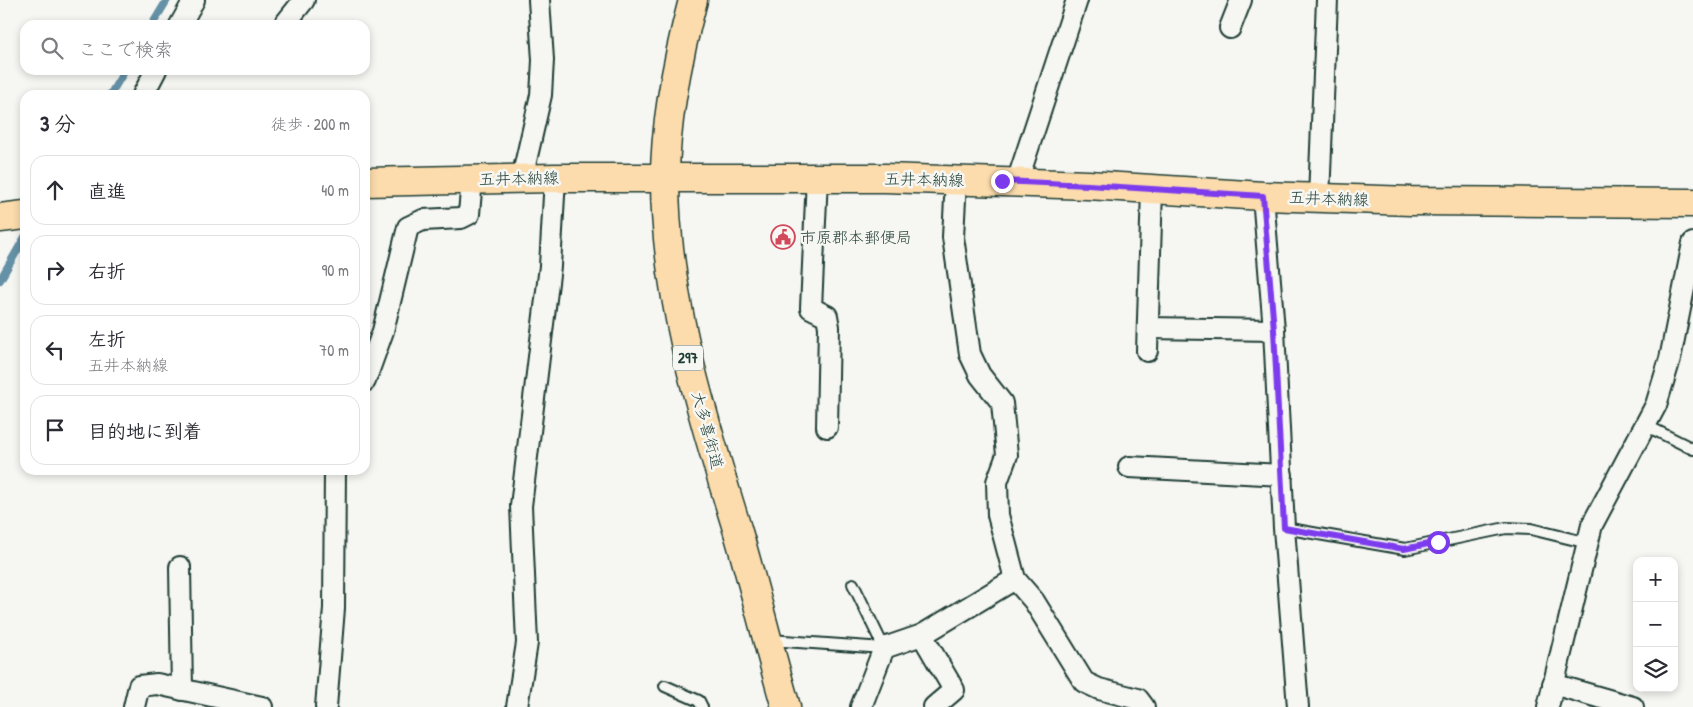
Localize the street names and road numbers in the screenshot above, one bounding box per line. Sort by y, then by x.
street label: 五井本納線 [479,166,559,190]
street label: 五井本納線 [884,167,964,191]
street label: 五井本納線 [1289,186,1369,210]
road number: 297 [673,346,703,370]
street label: 大多喜街道 [687,389,729,471]

